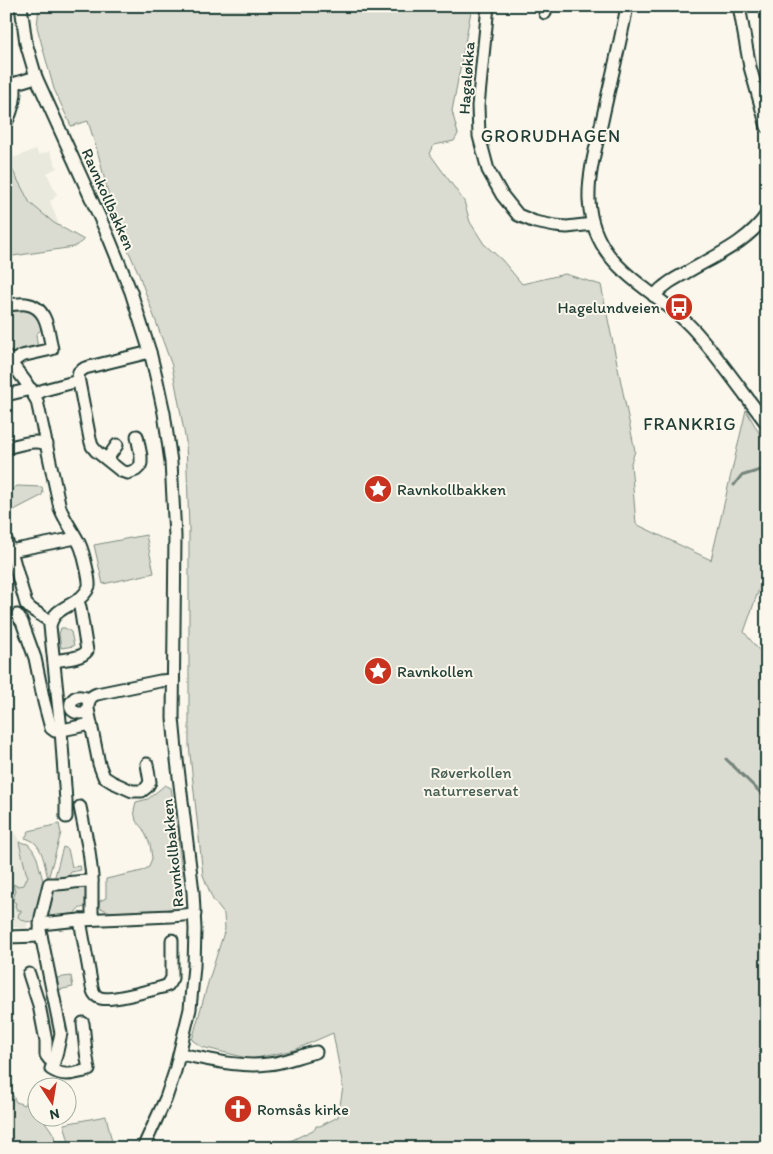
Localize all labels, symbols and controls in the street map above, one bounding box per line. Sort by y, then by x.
street label: Hagaløkka [454,40,479,115]
district label: GRORUDHAGEN [481,125,621,147]
street label: Ravnkollbakken [78,145,139,253]
bus stop icon: Hagelundveien [664,292,694,322]
place label: Hagelundveien [558,298,660,317]
district label: FRANKRIG [643,413,737,435]
place icon: Ravnkollbakken [363,474,393,504]
place label: Ravnkollbakken [397,480,506,499]
place icon: Ravnkollen [363,656,393,686]
place label: Ravnkollen [397,662,473,681]
park label: Røverkollen naturreservat [424,763,518,800]
street label: Ravnkollbakken [157,798,188,908]
north arrow [28,1076,78,1126]
church icon: Romsås kirke [223,1094,253,1124]
place label: Romsås kirke [257,1100,349,1119]
text: N [48,1105,61,1124]

